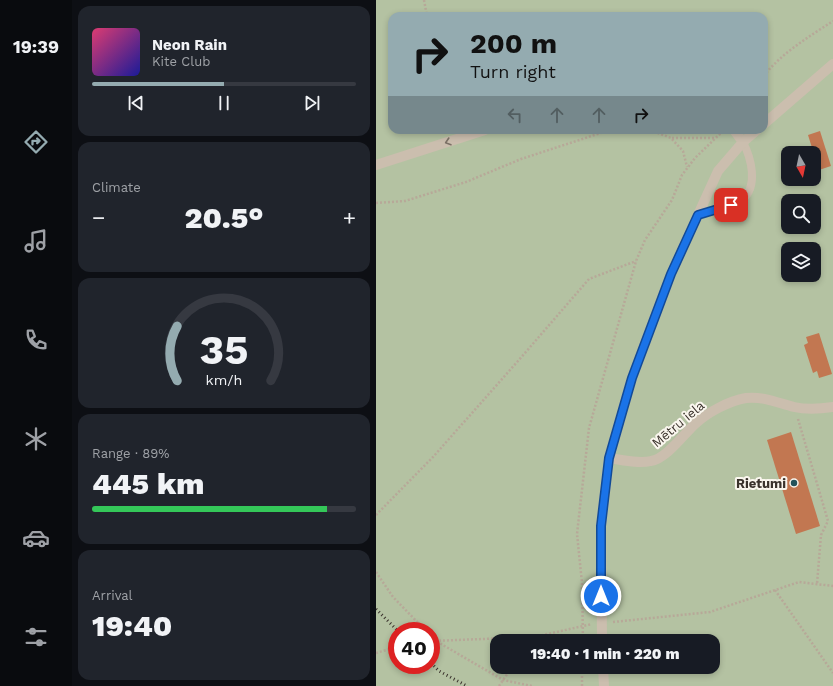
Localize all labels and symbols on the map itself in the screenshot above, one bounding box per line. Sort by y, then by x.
one-way arrow [445,137,452,146]
north arrow [781,146,821,186]
pin [714,188,748,222]
street label: Mētru iela [649,397,708,450]
place label: Rietumi [736,476,786,491]
marker: Rietumi [789,478,799,488]
position arrow [580,575,622,617]
speed limit sign: 40 [388,622,440,674]

